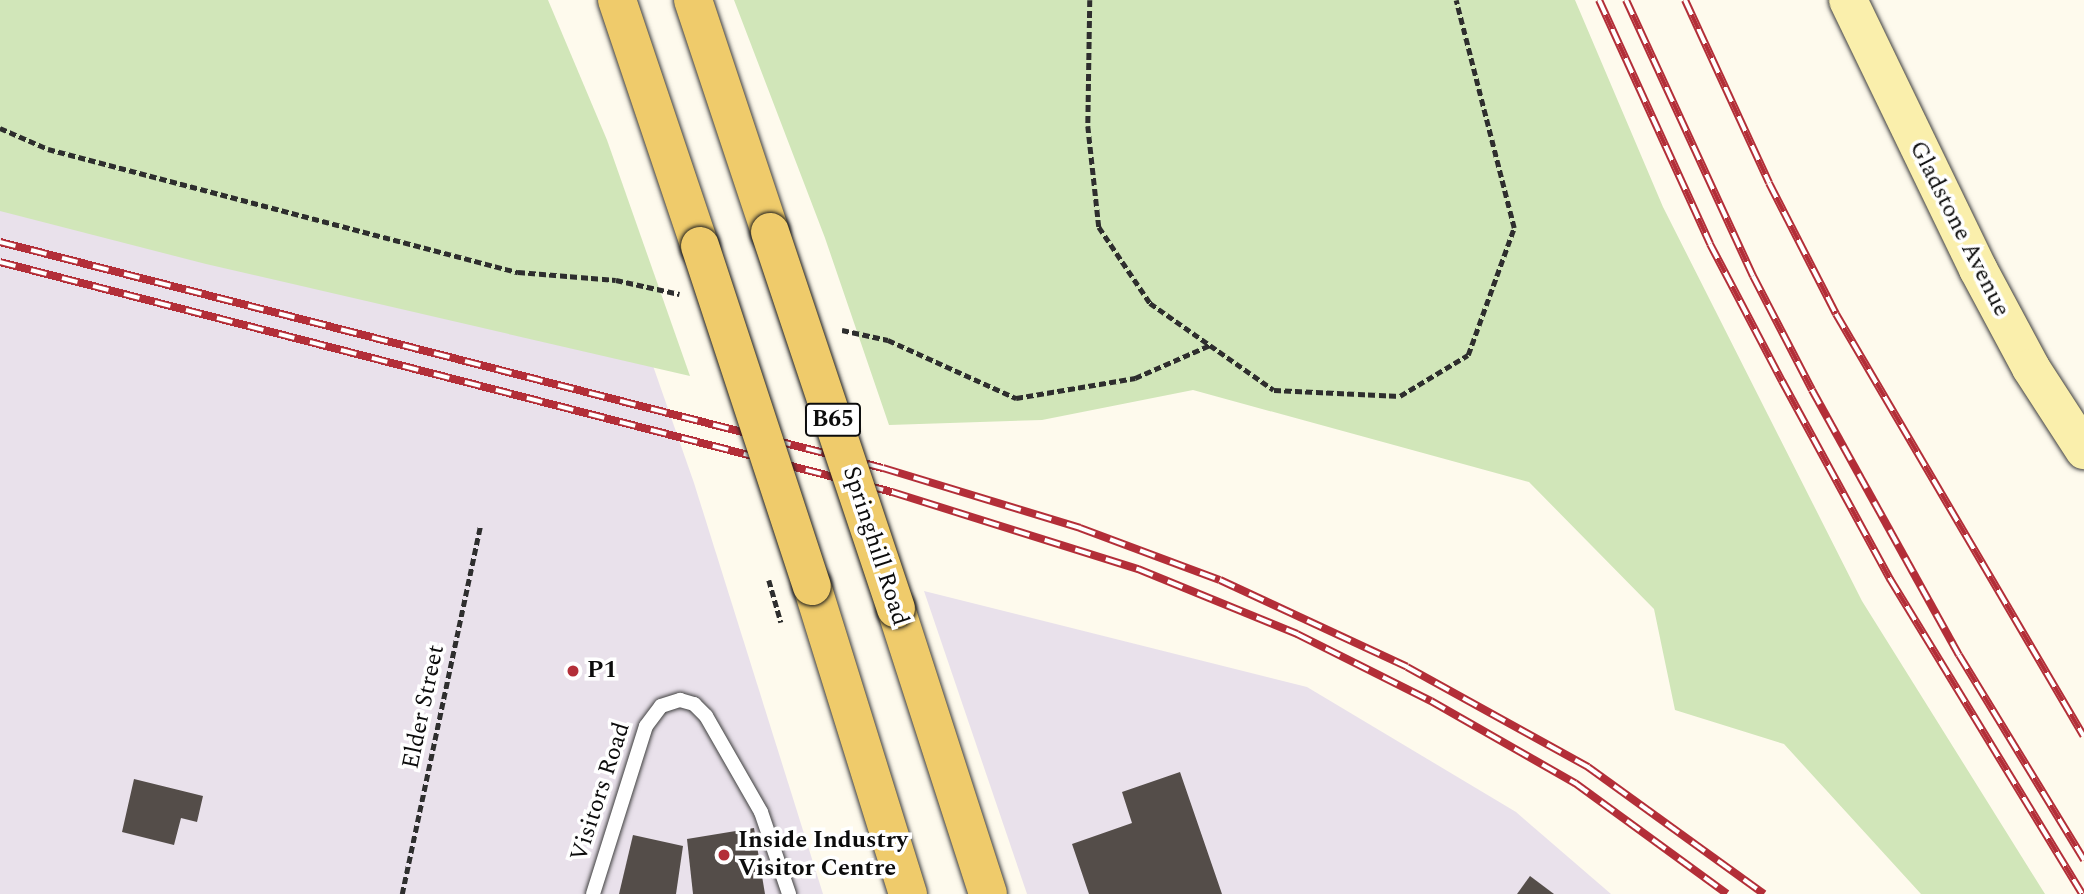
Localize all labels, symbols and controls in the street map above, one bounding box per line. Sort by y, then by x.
street label: Gladstone Avenue [1902,136,2016,322]
road number: B65 [803,400,863,440]
street label: Springhill Road [836,463,914,629]
street label: Elder Street [397,642,451,772]
place label: P1 [587,657,617,685]
marker: P1 [565,663,581,679]
street label: Visitors Road [565,719,637,865]
place label: Inside Industry Visitor Centre [738,827,908,883]
marker: Inside Industry Visitor Centre [716,847,732,863]

